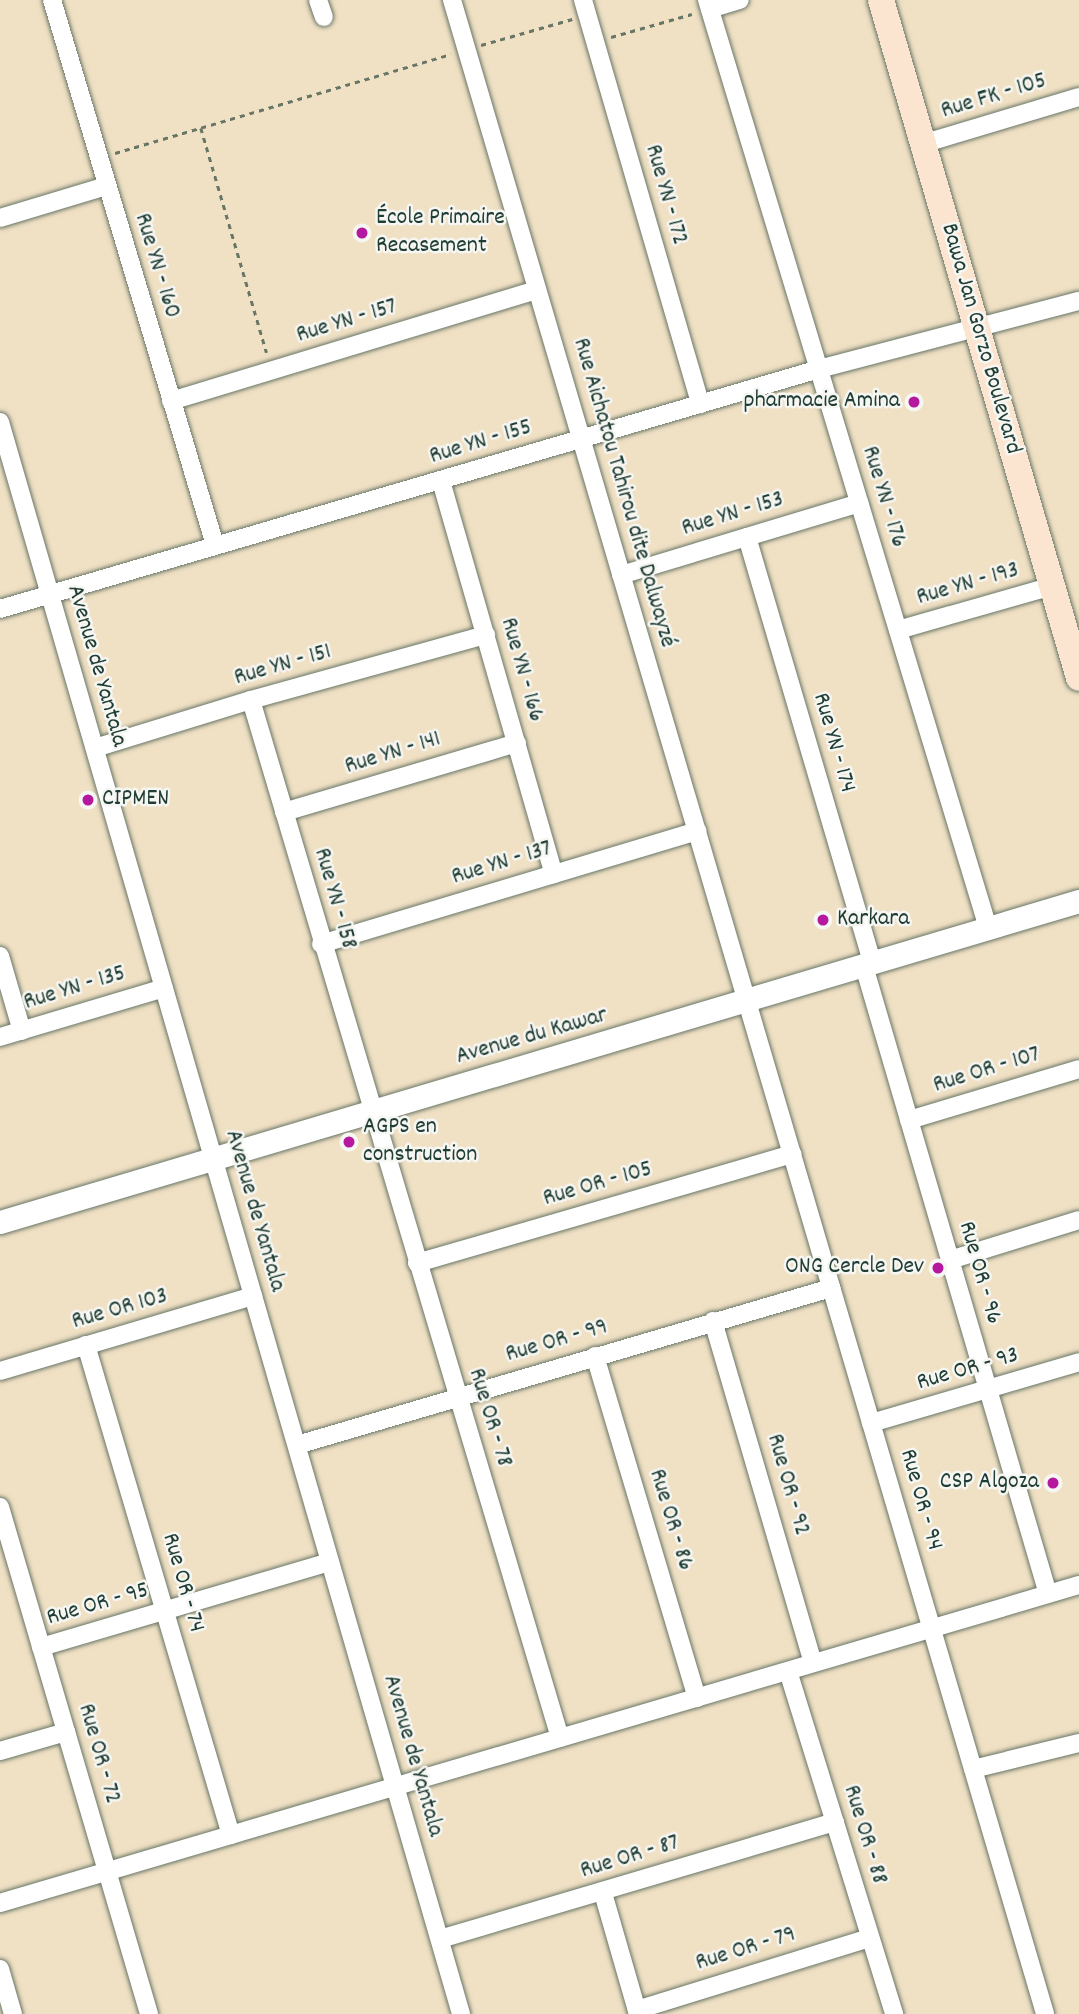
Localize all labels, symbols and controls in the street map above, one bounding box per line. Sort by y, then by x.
street label: Rue FK - 105 [938,67,1050,127]
street label: Rue YN - 172 [637,142,693,248]
place label: École Primaire Recasement [376,205,505,261]
street label: Rue YN - 160 [126,210,186,322]
street label: Bawa Jan Gorzo Boulevard [933,220,1027,458]
marker: École Primaire Recasement [354,225,370,241]
street label: Rue YN - 157 [293,293,401,351]
street label: Rue Aichatou Tahirou dite Dalwayzé [565,335,681,651]
place label: pharmacie Amina [744,388,900,416]
marker: pharmacie Amina [906,394,922,410]
street label: Rue YN - 155 [426,414,536,472]
street label: Rue YN - 176 [854,443,912,551]
street label: Rue YN - 153 [679,486,787,544]
street label: Rue YN - 193 [914,557,1022,613]
street label: Avenue de Yantala [59,582,133,750]
street label: Rue YN - 166 [492,615,550,725]
street label: Rue YN - 151 [231,638,335,694]
street label: Rue YN - 174 [805,690,861,796]
street label: Rue YN - 141 [342,726,444,782]
place label: CIPMEN [102,786,169,814]
marker: CIPMEN [80,792,96,808]
street label: Rue YN - 137 [449,835,555,893]
street label: Rue YN - 158 [306,845,362,953]
place label: Karkara [837,906,910,934]
marker: Karkara [815,912,831,928]
street label: Rue YN - 135 [21,960,129,1018]
street label: Avenue du Kawar [453,1002,611,1072]
street label: Rue OR - 107 [930,1041,1044,1101]
place label: AGPS en construction [363,1114,477,1170]
street label: Avenue de Yantala [217,1127,291,1295]
marker: AGPS en construction [341,1134,357,1150]
street label: Rue OR - 105 [540,1156,656,1214]
street label: Rue OR - 96 [951,1218,1007,1328]
place label: ONG Cercle Dev [785,1254,924,1282]
marker: ONG Cercle Dev [930,1260,946,1276]
street label: Rue OR 103 [69,1283,171,1337]
street label: Rue OR - 99 [503,1314,611,1370]
street label: Rue OR - 93 [914,1342,1022,1398]
street label: Rue OR - 78 [460,1365,518,1471]
street label: Rue OR - 92 [759,1431,815,1539]
street label: Rue OR - 94 [892,1446,948,1554]
street label: Rue OR - 86 [641,1466,699,1574]
place label: CSP Algoza [940,1469,1039,1497]
marker: CSP Algoza [1045,1475,1061,1491]
street label: Rue OR - 74 [154,1530,210,1636]
street label: Rue OR - 95 [44,1577,152,1633]
street label: Avenue de Yantala [375,1672,449,1840]
street label: Rue OR - 72 [70,1701,126,1807]
street label: Rue OR - 88 [835,1782,893,1888]
street label: Rue OR - 87 [577,1829,683,1887]
street label: Rue OR - 79 [693,1921,799,1979]

